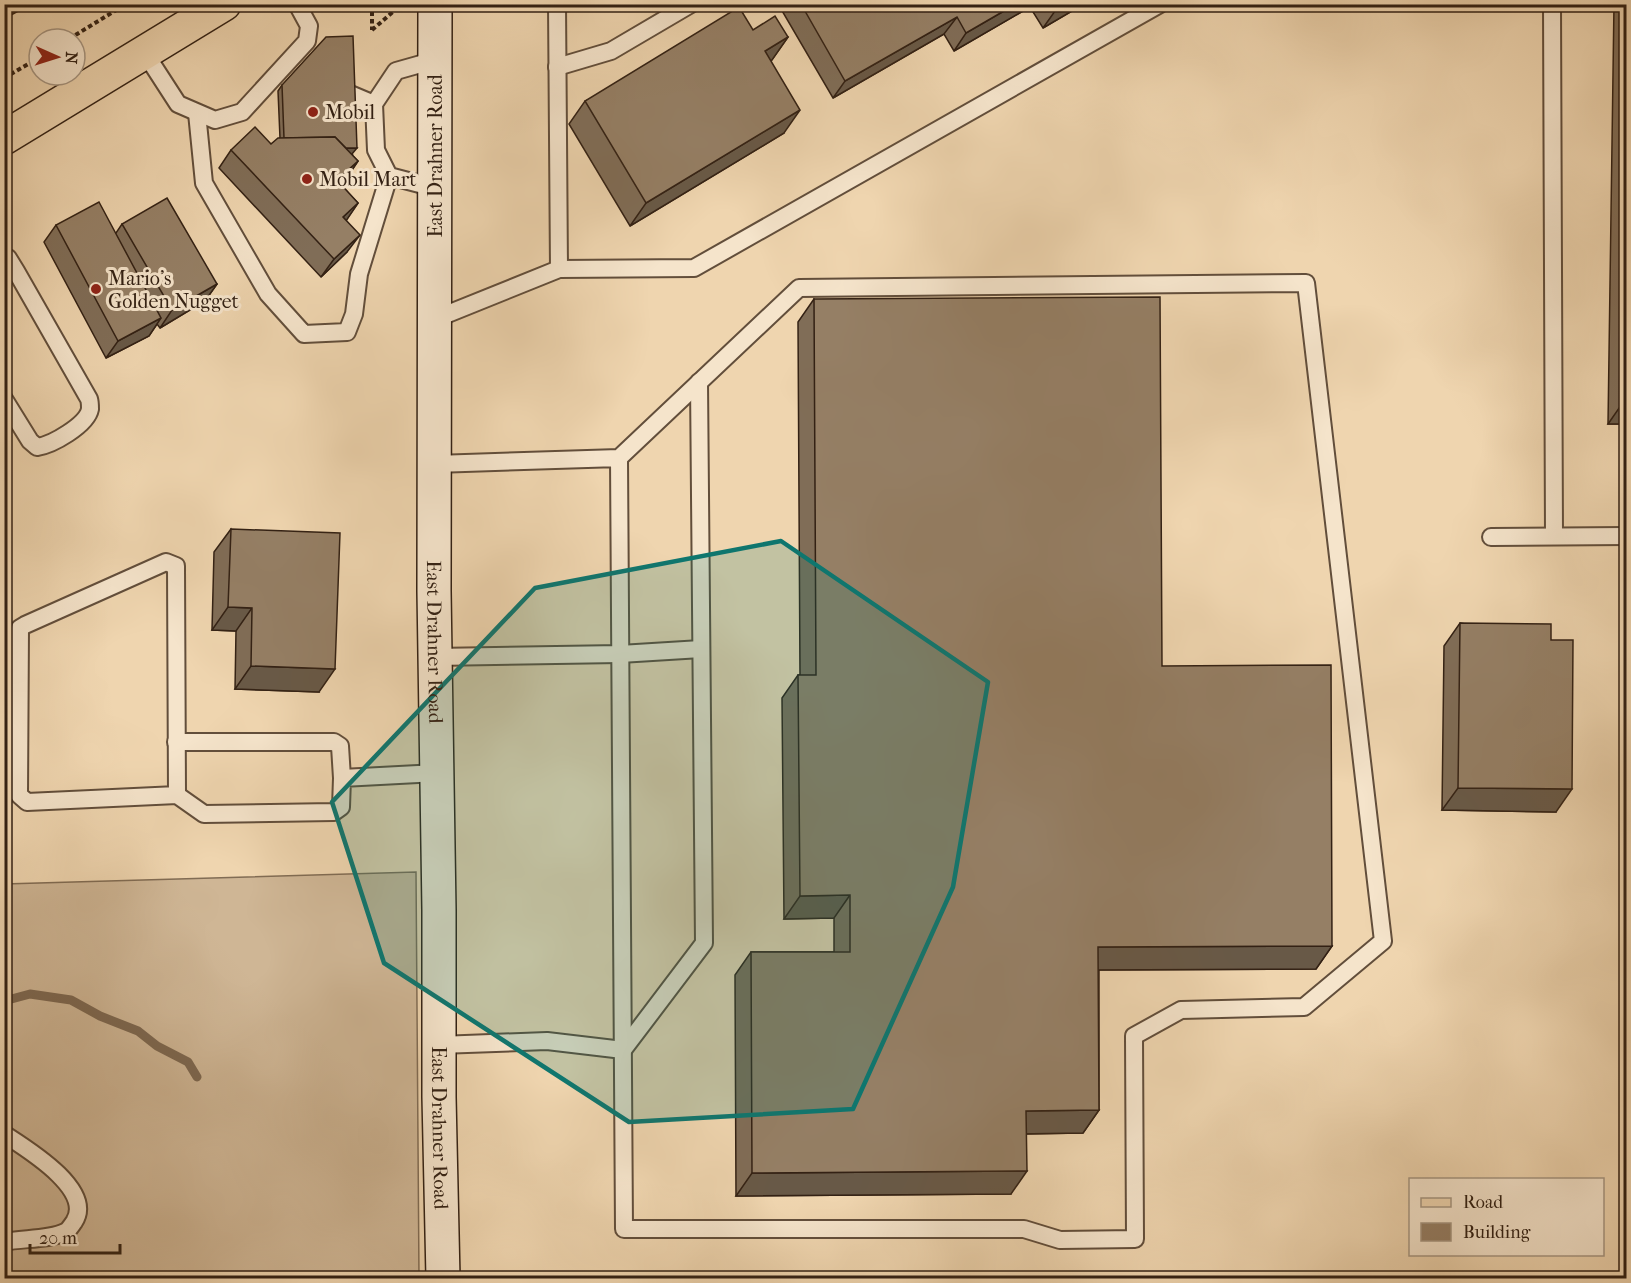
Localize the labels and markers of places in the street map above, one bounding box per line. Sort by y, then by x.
place label: Mobil [325,101,375,124]
marker: Mobil [306,105,320,119]
place label: Mobil Mart [319,168,417,191]
marker: Mobil Mart [300,172,314,186]
place label: Mario's Golden Nugget [108,267,239,313]
marker: Mario's Golden Nugget [89,282,103,296]

